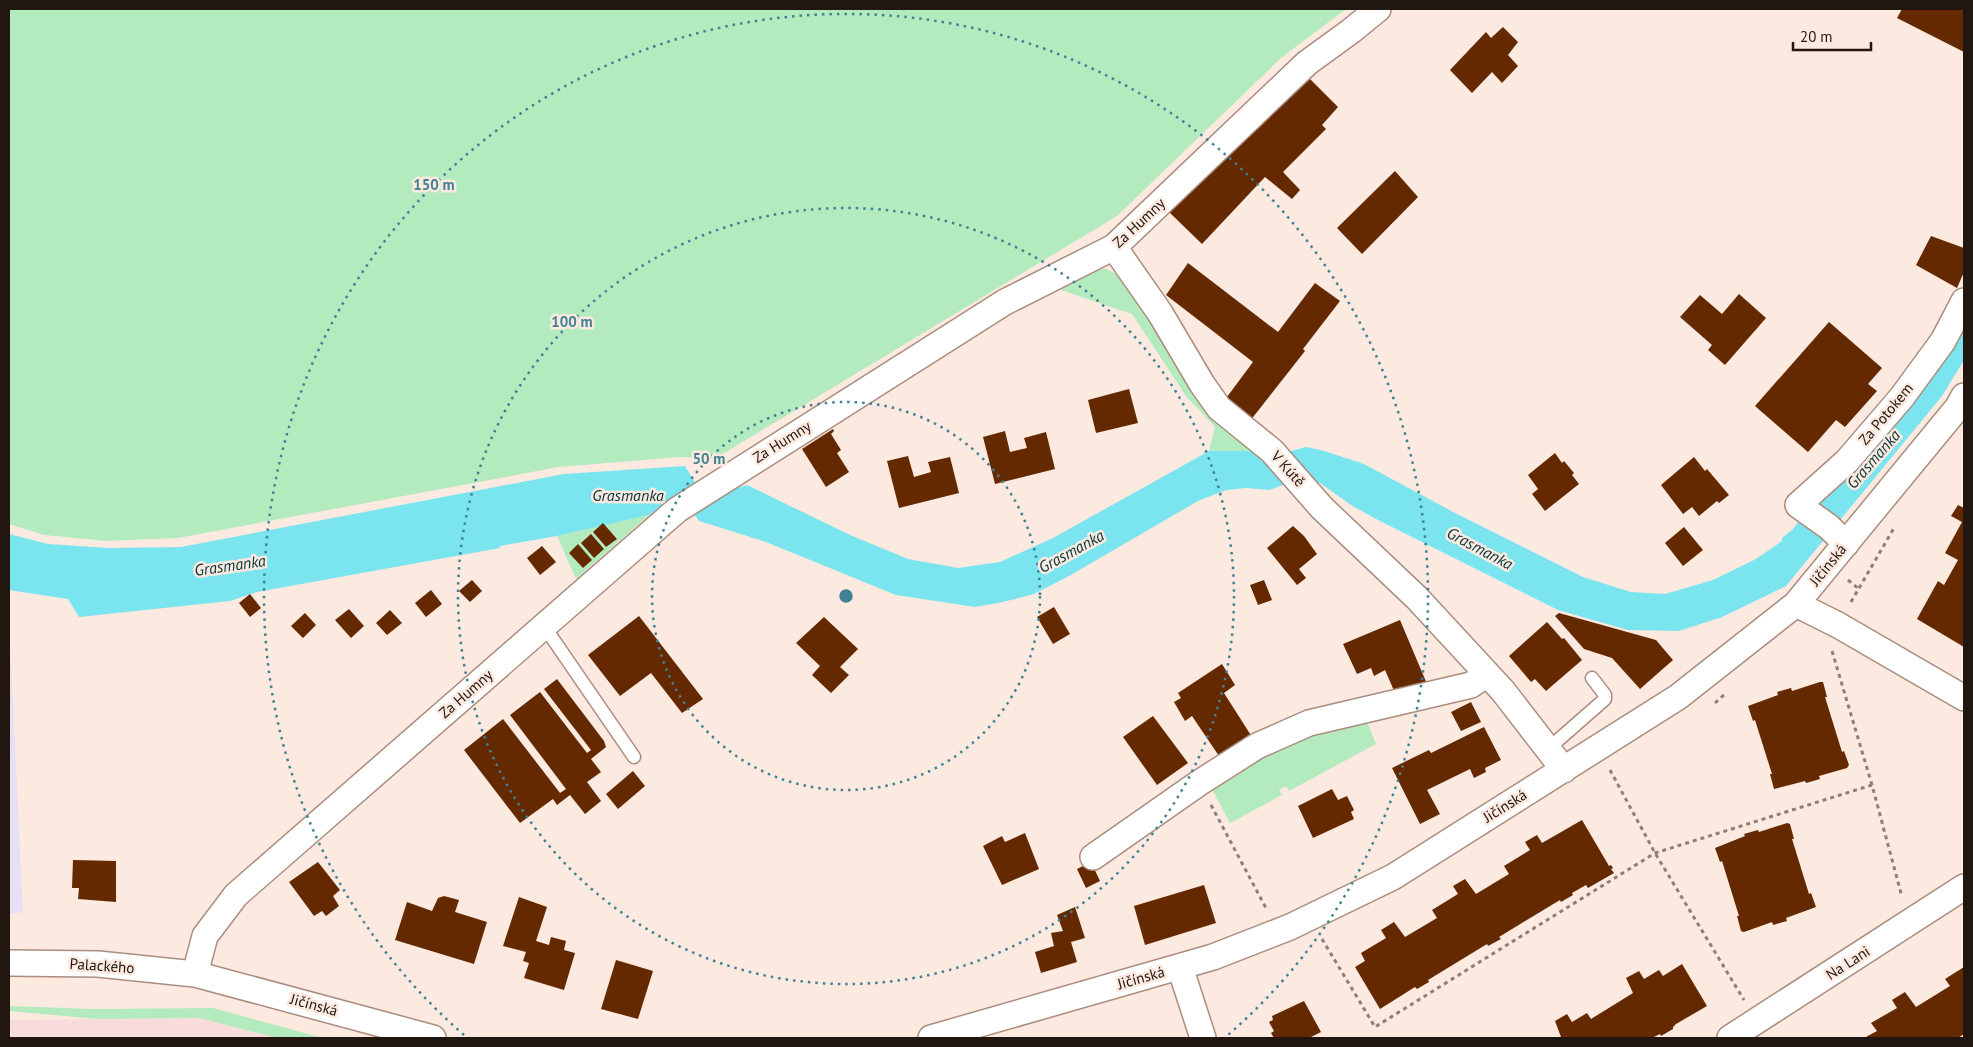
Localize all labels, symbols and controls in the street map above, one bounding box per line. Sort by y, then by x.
scale bar [1793,20,1870,52]
text: 20 m [1800,27,1833,46]
text: 150 m [413,175,455,194]
street label: Za Humny [1108,194,1169,252]
text: 100 m [551,312,593,331]
street label: Za Potokem [1854,379,1917,448]
street label: Za Humny [749,416,814,467]
water label: Grasmanka [1842,425,1904,493]
street label: V Kútě [1267,446,1309,491]
text: 50 m [693,449,725,468]
water label: Grasmanka [592,485,664,505]
water label: Grasmanka [1444,522,1517,574]
water label: Grasmanka [1035,525,1107,577]
street label: Jičínská [1804,540,1850,590]
water label: Grasmanka [193,550,267,580]
centre of rings [837,587,855,605]
street label: Za Humny [435,665,496,722]
street label: Jičínská [1478,785,1530,827]
street label: Na Lani [1822,941,1873,984]
street label: Palackého [69,954,135,977]
street label: Jičínská [1114,962,1167,994]
street label: Jičínská [287,989,340,1020]

